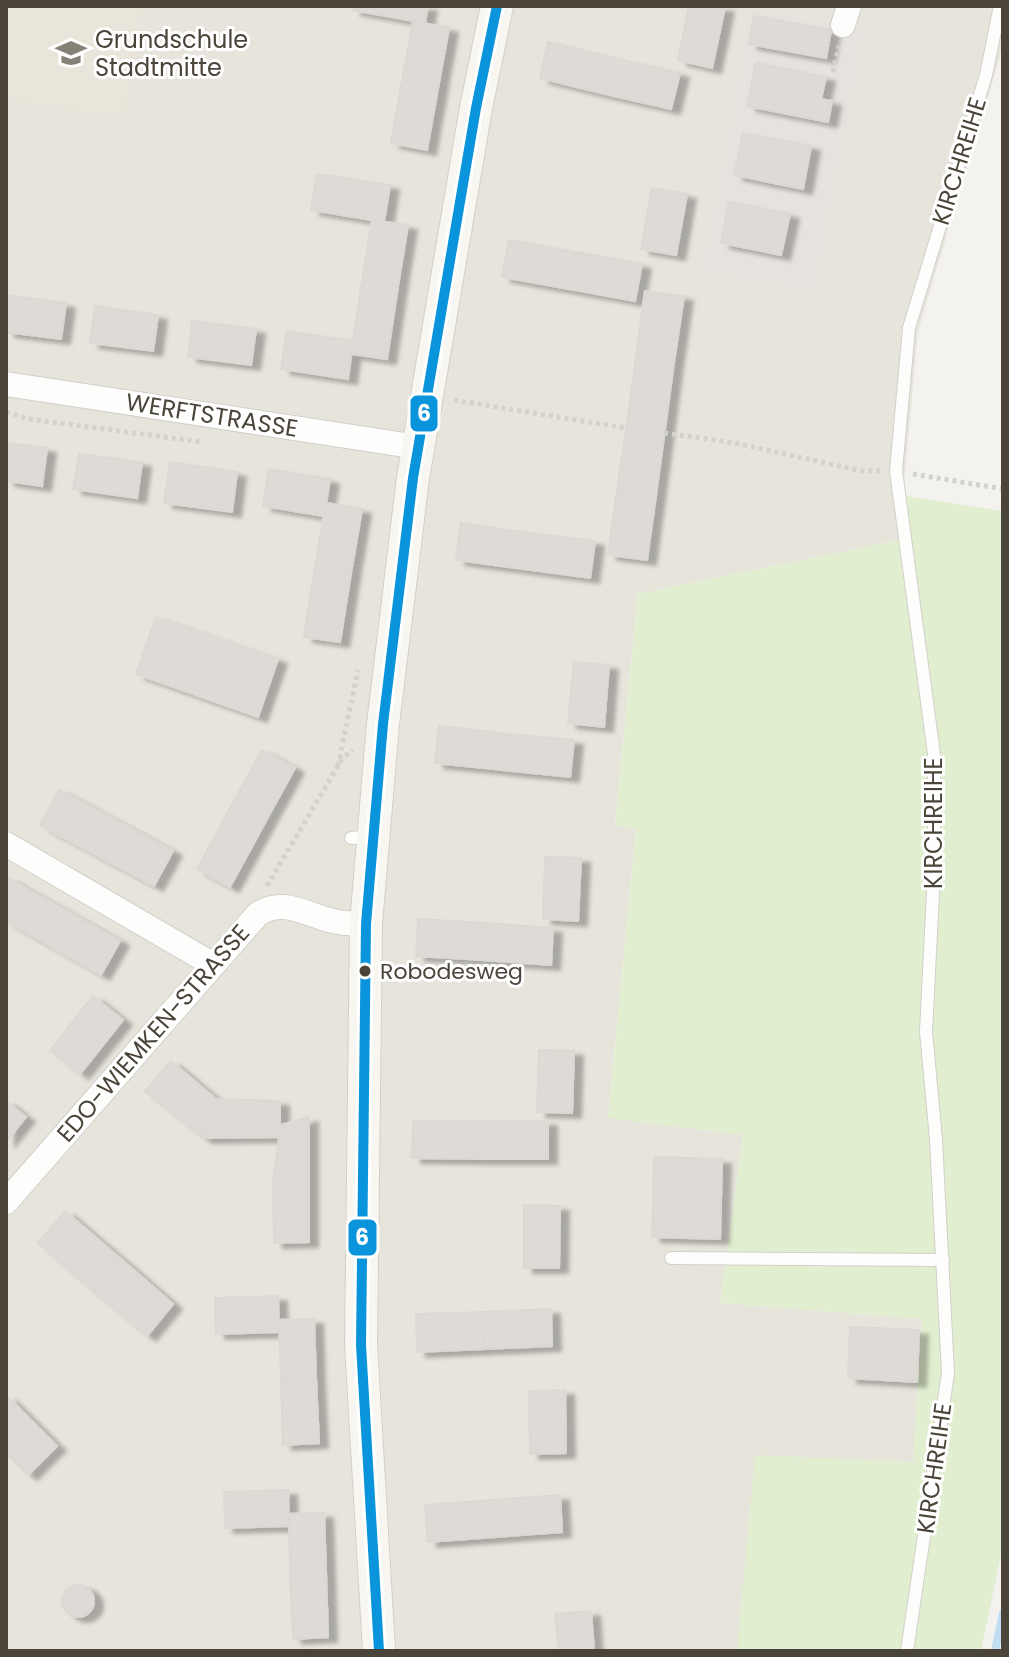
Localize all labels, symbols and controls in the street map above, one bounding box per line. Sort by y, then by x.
place label: Grundschule Stadtmitte [95,23,248,84]
school or university icon: Grundschule Stadtmitte [54,36,88,70]
street label: KIRCHREIHE [924,93,994,229]
street label: WERFTSTRASSE [124,385,300,445]
line badge: 6 [409,394,439,433]
text: 6 [417,398,431,429]
street label: KIRCHREIHE [917,757,950,889]
street label: EDO-WIEMKEN-STRASSE [49,917,257,1149]
place label: Robodesweg [380,956,523,987]
marker: Robodesweg [357,963,373,979]
line badge: 6 [347,1218,378,1257]
text: 6 [355,1222,369,1253]
street label: KIRCHREIHE [908,1400,960,1536]

